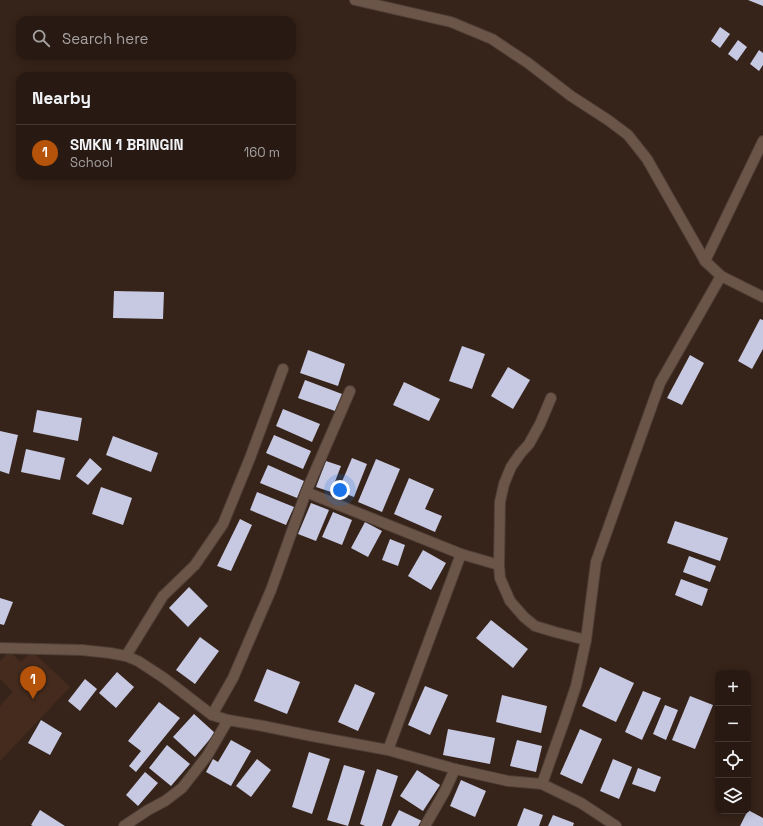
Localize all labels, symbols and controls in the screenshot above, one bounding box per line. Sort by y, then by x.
search box [16,16,296,60]
icon: search [30,27,52,49]
text: Search here [62,29,148,48]
text: Nearby [32,87,91,109]
text: SMKN 1 BRINGIN [70,135,184,154]
text: 1 [42,144,48,161]
text: 160 m [244,144,280,161]
text: School [70,154,113,171]
your location [330,480,350,500]
pin: 1 [20,666,46,699]
map controls [715,670,751,814]
button: + [715,670,751,706]
button: − [715,706,751,742]
button: locate [715,742,751,778]
button: layers [715,778,751,814]

